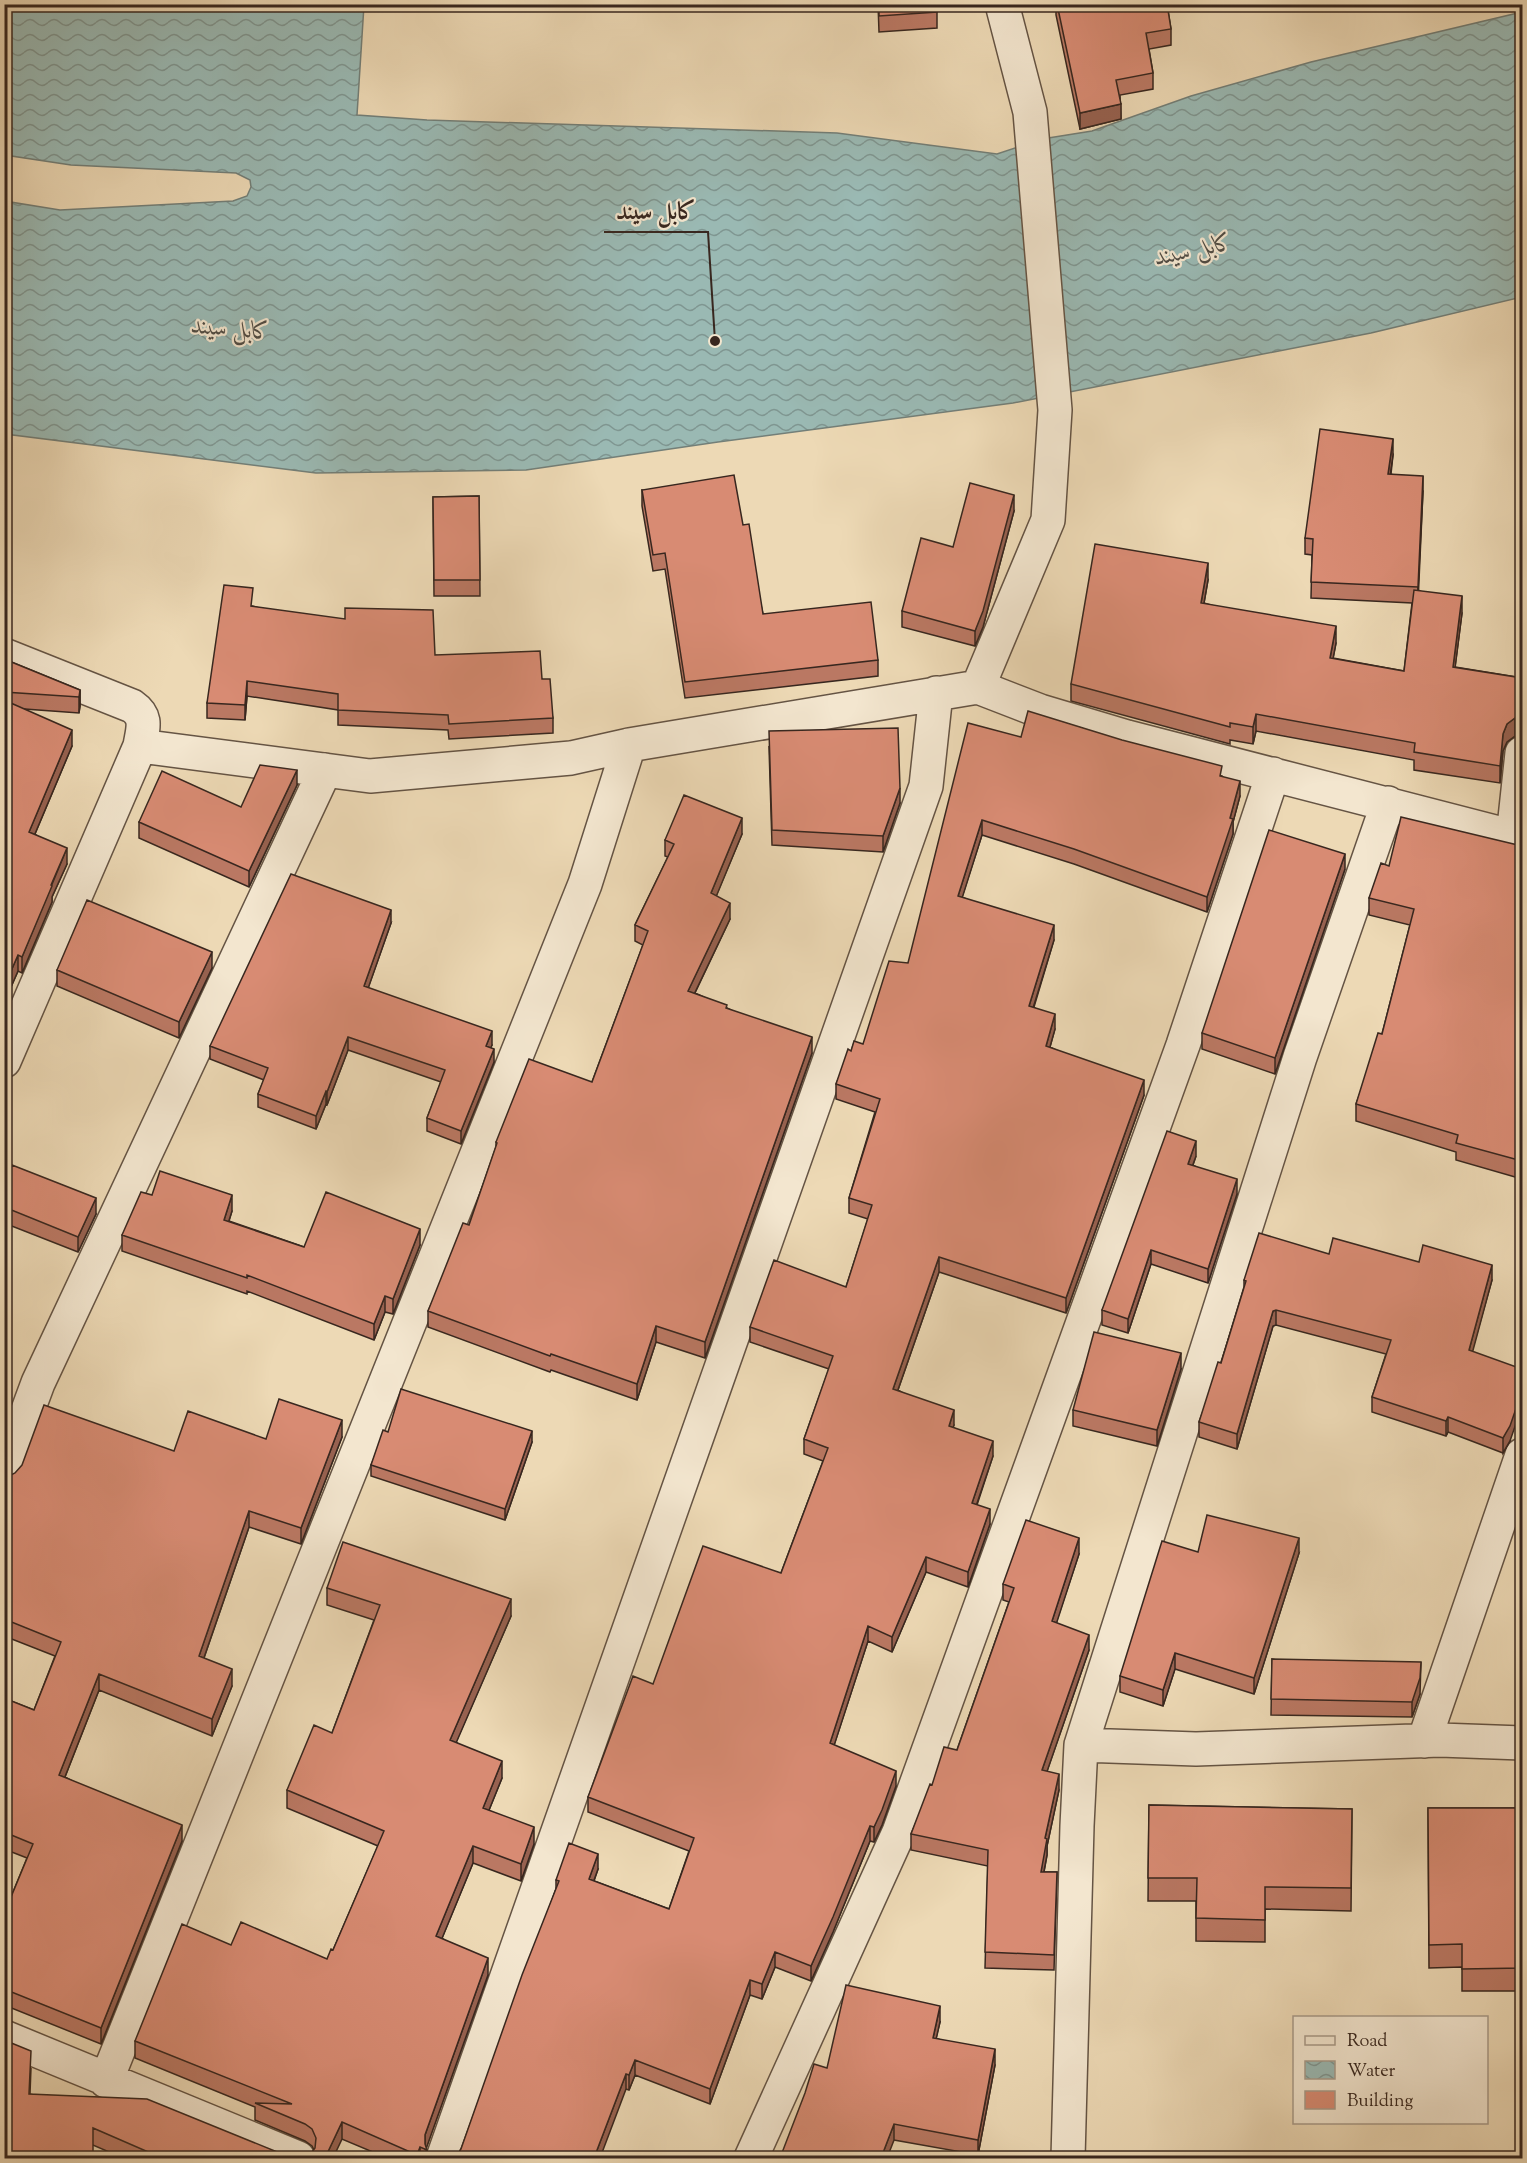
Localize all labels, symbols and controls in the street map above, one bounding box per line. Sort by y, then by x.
callout: کابل سيند [604,190,708,232]
text: کابل سيند [616,196,696,230]
water label: کابل سيند [1151,226,1237,276]
water label: کابل سيند [189,310,273,350]
legend [1293,2016,1488,2124]
text: Road [1347,2029,1387,2055]
text: Water [1347,2059,1396,2085]
text: Building [1347,2089,1413,2115]

